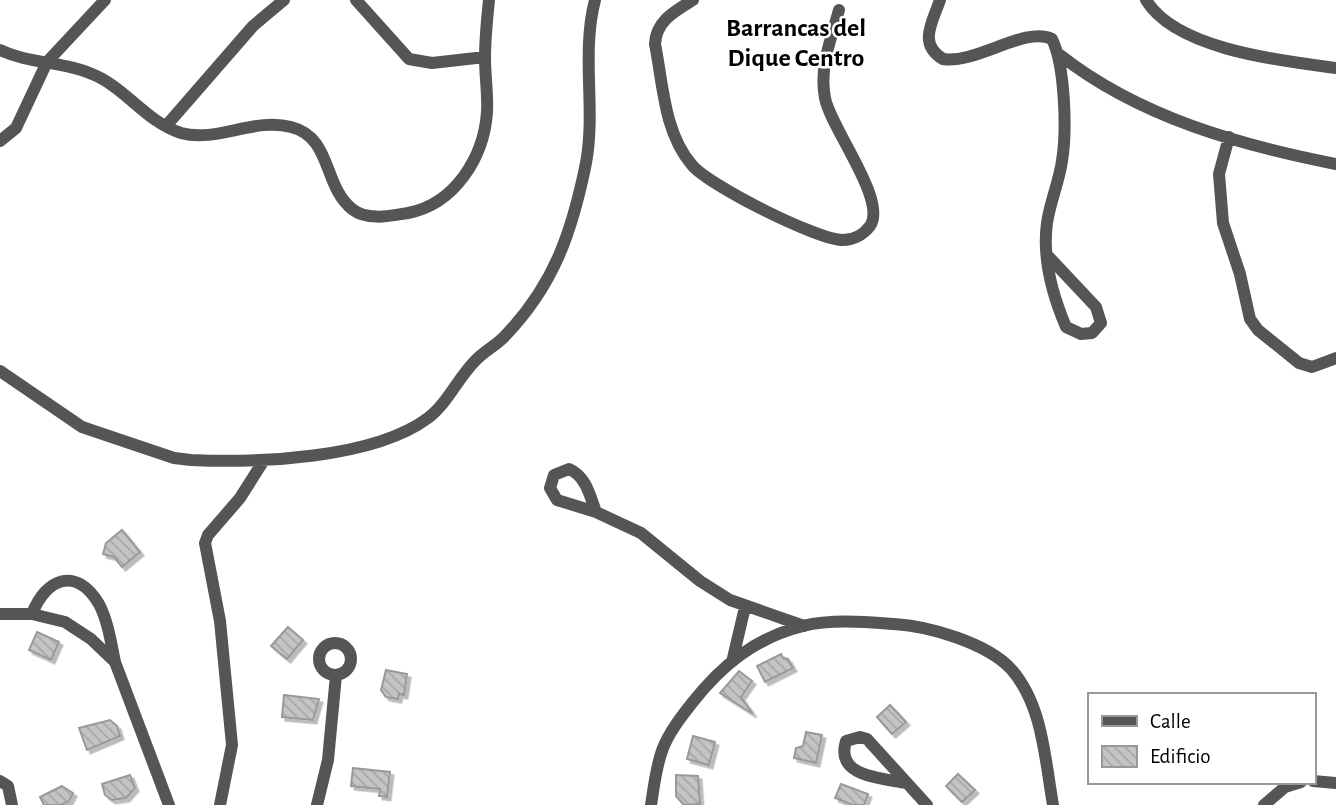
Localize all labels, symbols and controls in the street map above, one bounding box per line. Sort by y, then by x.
district label: Barrancas del Dique Centro [726,15,866,71]
legend [1088,693,1315,784]
text: Calle [1150,711,1191,732]
text: Edificio [1150,746,1211,767]

